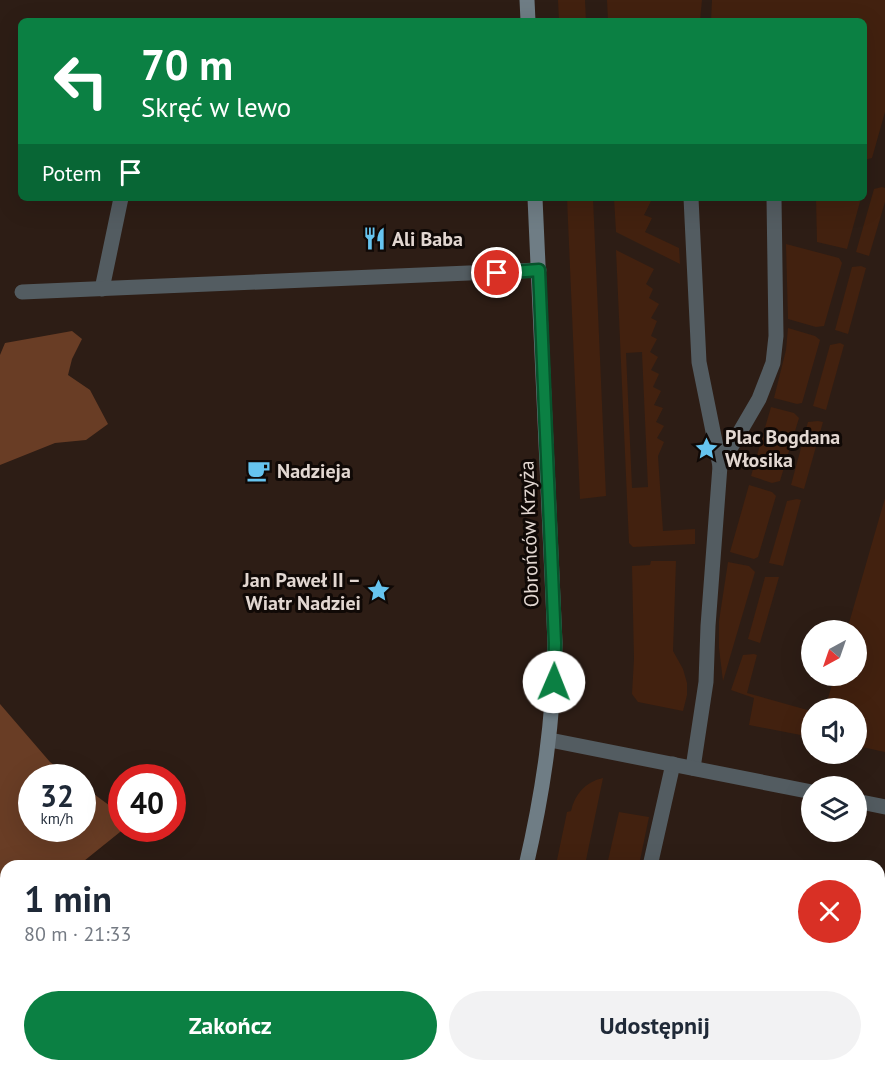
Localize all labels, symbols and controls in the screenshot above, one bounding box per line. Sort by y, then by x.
text: 70 m [141,37,233,92]
icon: left [42,42,120,120]
text: Skręć w lewo [141,90,291,124]
icon: arrive [114,156,147,189]
text: Potem [42,159,102,187]
restaurant icon: Ali Baba [361,226,387,252]
place label: Ali Baba [392,226,463,252]
pin [471,247,522,298]
icon: arrive [480,256,513,289]
place label: Plac Bogdana Włosika [725,424,840,473]
place icon: Plac Bogdana Włosika [694,436,720,462]
cafe icon: Nadzieja [246,458,272,484]
place label: Nadzieja [277,458,351,484]
street label: Obrońców Krzyża [513,460,545,608]
place label: Jan Paweł II – Wiatr Nadziei [242,567,361,616]
place icon: Jan Paweł II – Wiatr Nadziei [366,578,392,604]
north arrow [801,620,867,686]
map controls [801,620,867,842]
position arrow [522,650,586,714]
button: sound [801,698,867,764]
speed limit sign: 40 [108,764,186,842]
text: 32 [40,776,74,815]
button: layers [801,776,867,842]
text: km/h [41,809,73,828]
text: 1 min [24,875,112,922]
button: close [798,880,861,943]
text: 80 m · 21:33 [24,921,131,947]
button: Zakończ [24,991,437,1060]
button: Udostępnij [449,991,861,1060]

